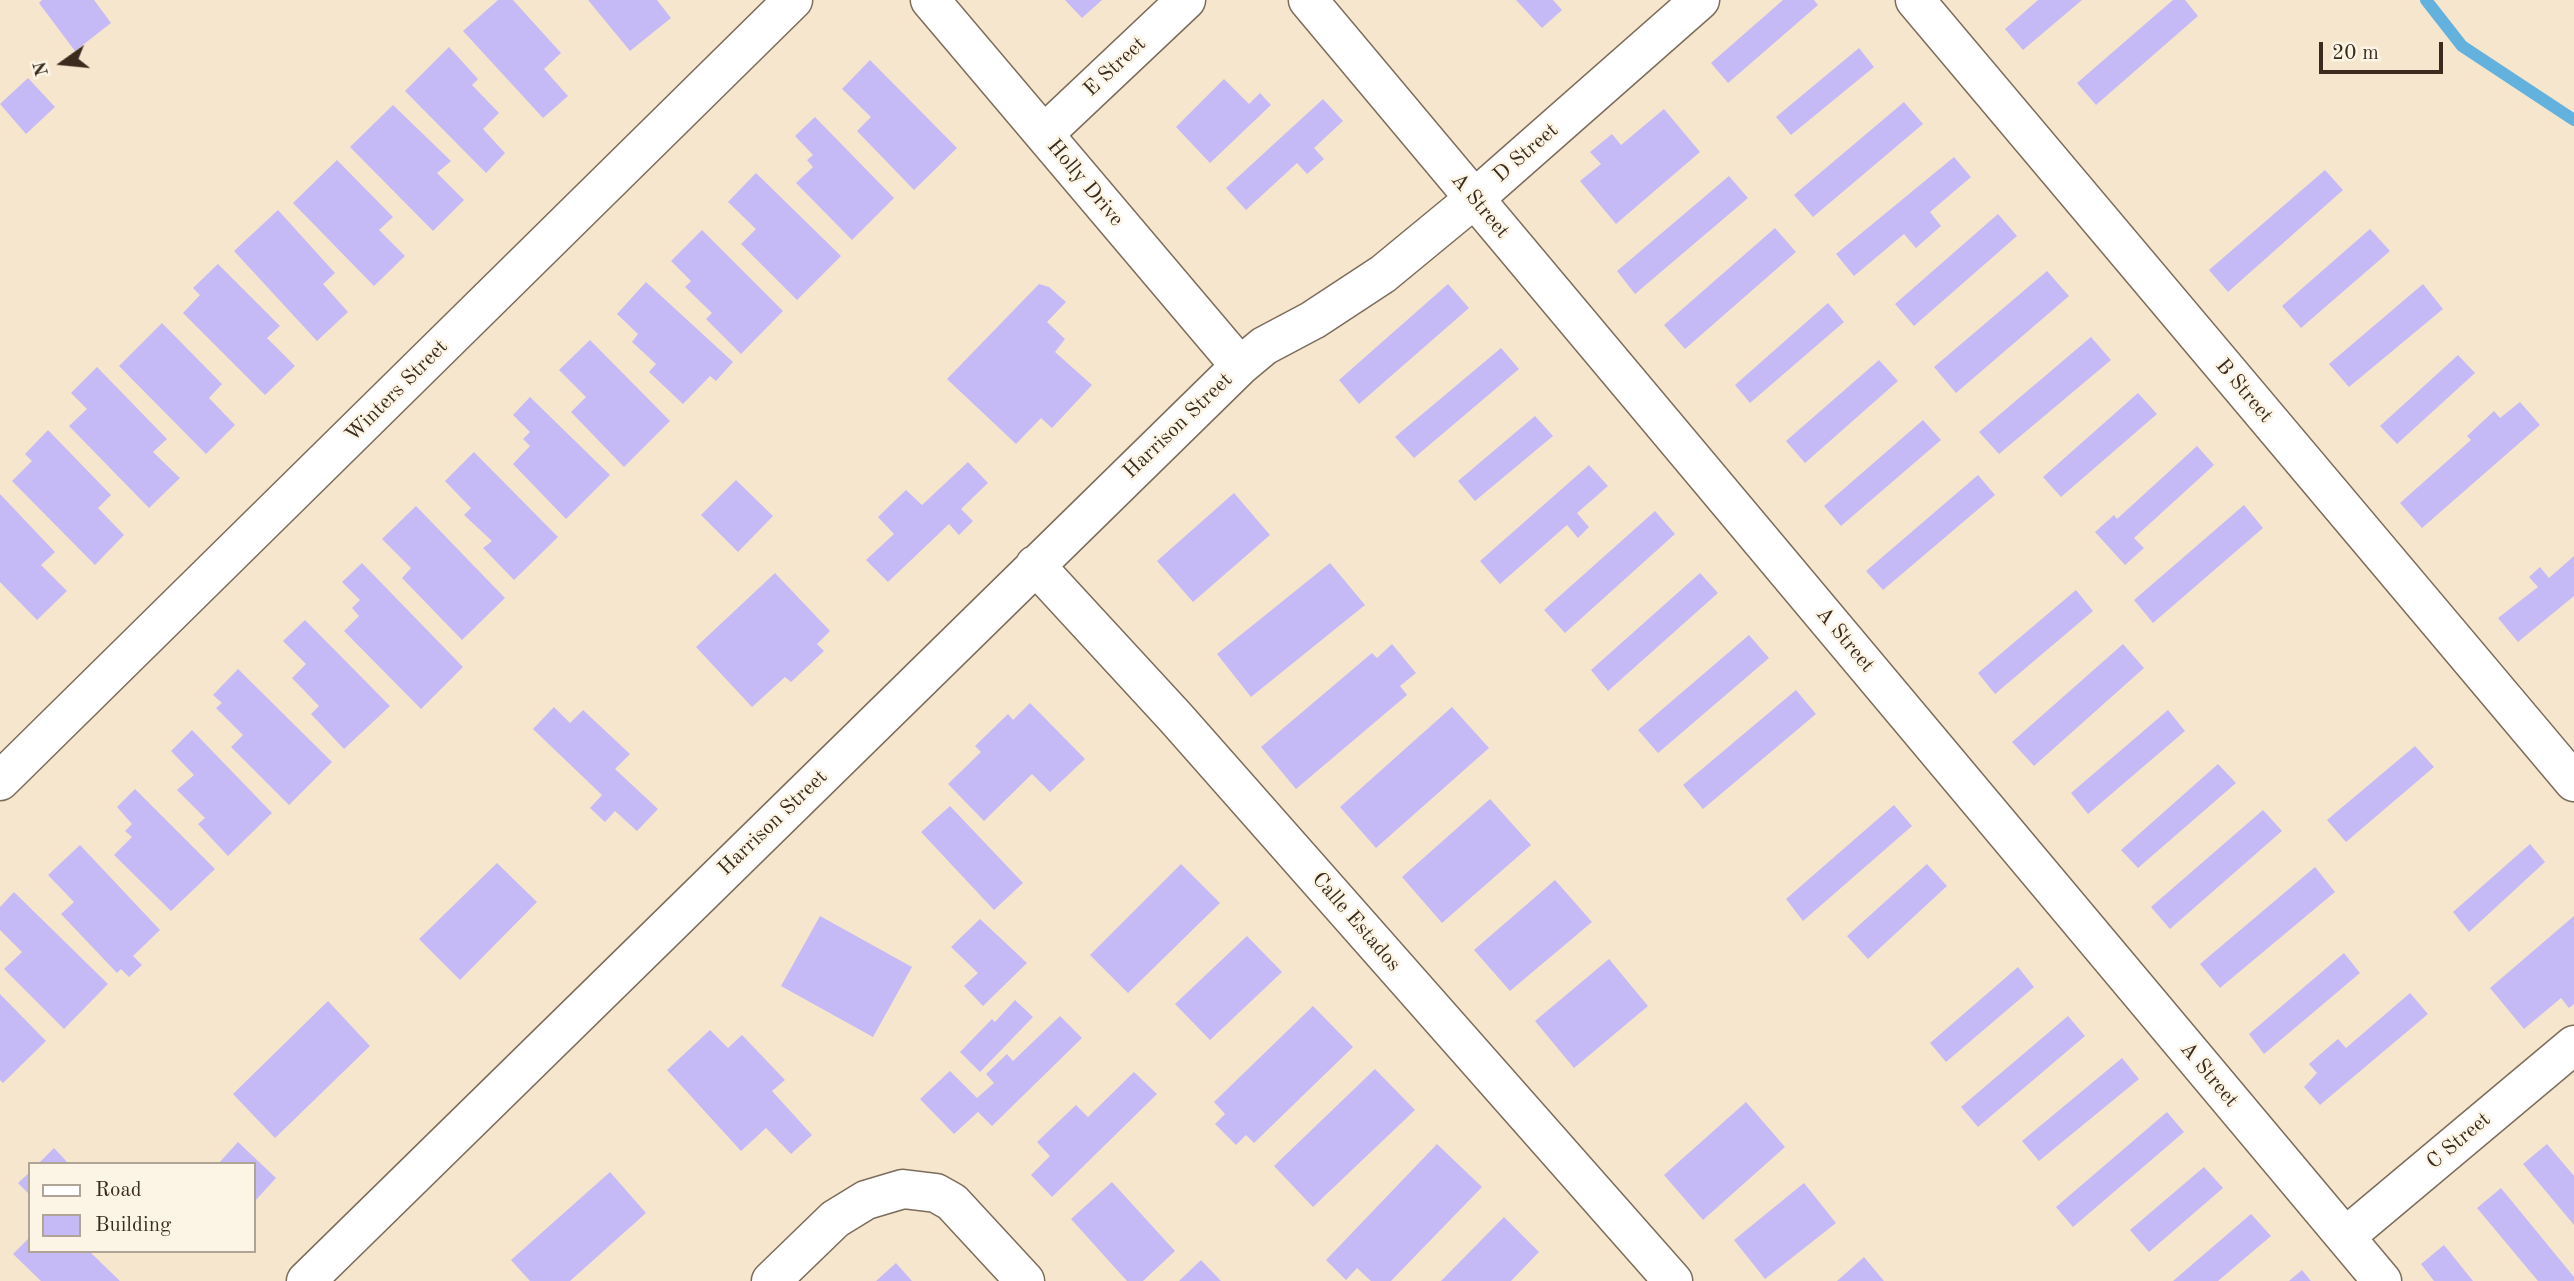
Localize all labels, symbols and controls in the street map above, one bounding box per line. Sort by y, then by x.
north arrow [28,28,98,98]
scale bar [2322,28,2446,72]
street label: E Street [1079,32,1151,102]
text: 20 m [2332,43,2379,64]
text: N [31,59,53,78]
street label: D Street [1488,118,1564,188]
street label: Holly Drive [1041,134,1129,232]
street label: A Street [1445,168,1515,244]
street label: Winters Street [340,334,454,448]
street label: B Street [2210,354,2278,428]
street label: Harrison Street [1118,368,1238,484]
street label: A Street [1810,602,1880,678]
street label: Harrison Street [713,765,833,881]
street label: Calle Estados [1306,867,1406,977]
street label: A Street [2174,1037,2244,1113]
street label: C Street [2422,1107,2496,1175]
legend [28,1162,256,1253]
text: Road [95,1180,142,1201]
text: Building [95,1215,171,1236]

